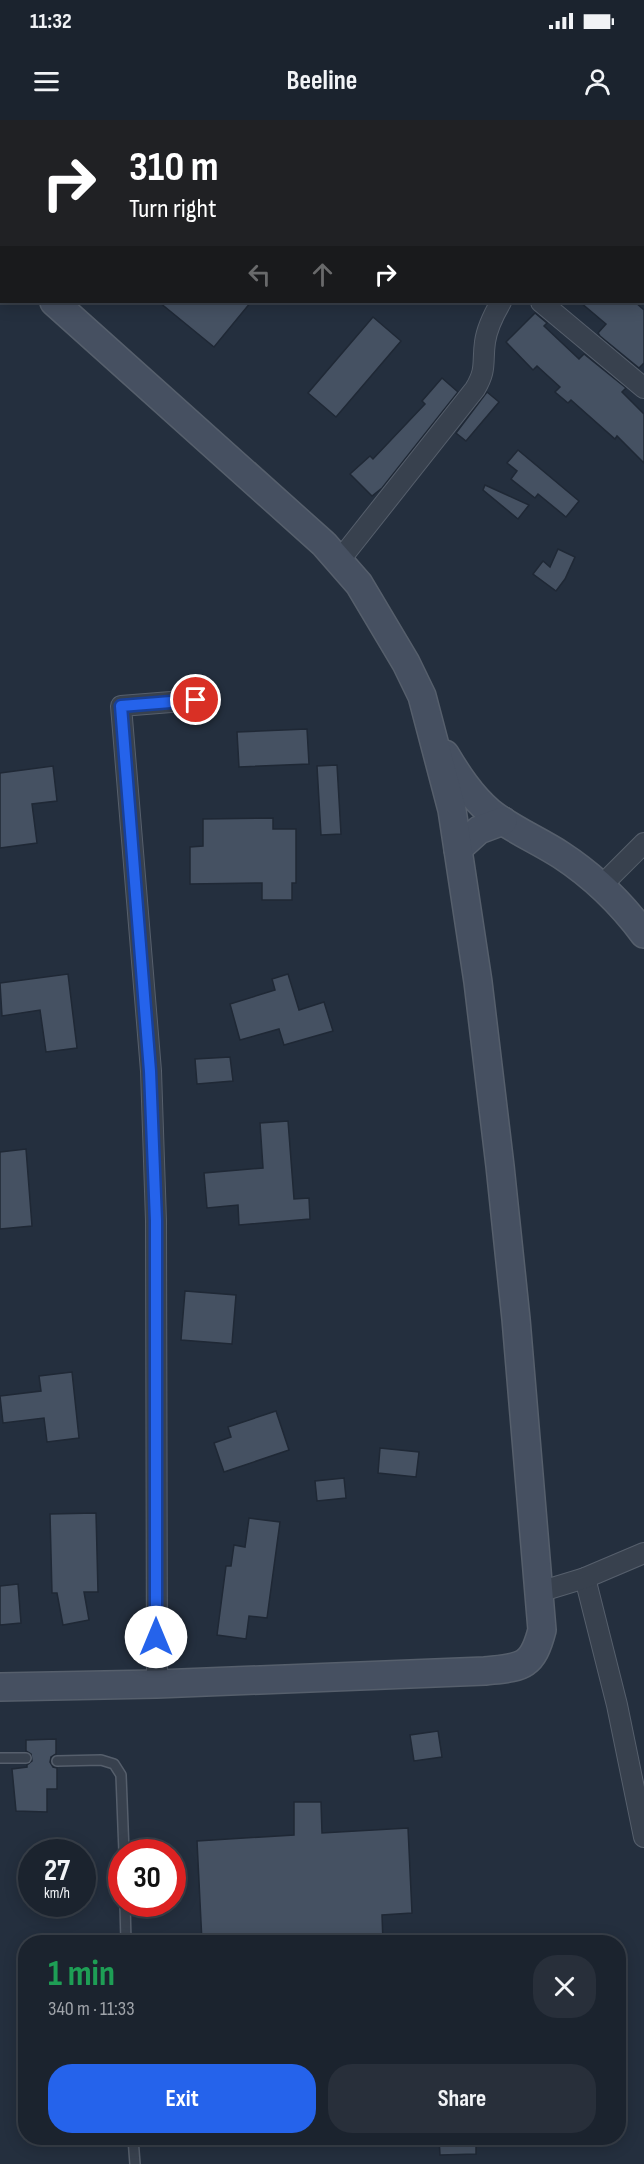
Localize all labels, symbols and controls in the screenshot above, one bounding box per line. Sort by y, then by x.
text: 11:32 [30,8,72,35]
icon: menu [30,65,63,98]
text: Beeline [287,65,357,97]
icon: person [581,65,614,98]
text: 310 m [129,142,219,193]
icon: right [30,144,108,222]
text: Turn right [129,193,216,225]
icon: left [243,258,276,291]
icon: ahead [306,258,339,291]
icon: right [369,258,402,291]
pin [170,674,221,725]
icon: arrive [179,683,212,716]
position arrow [124,1605,188,1669]
speed limit sign: 30 [108,1839,186,1917]
text: 27 [44,1853,70,1889]
text: km/h [44,1884,70,1903]
text: 1 min [48,1953,115,1996]
button: close [533,1955,596,2018]
text: 340 m · 11:33 [48,1997,135,2021]
button: Exit [48,2064,316,2133]
button: Share [328,2064,596,2133]

